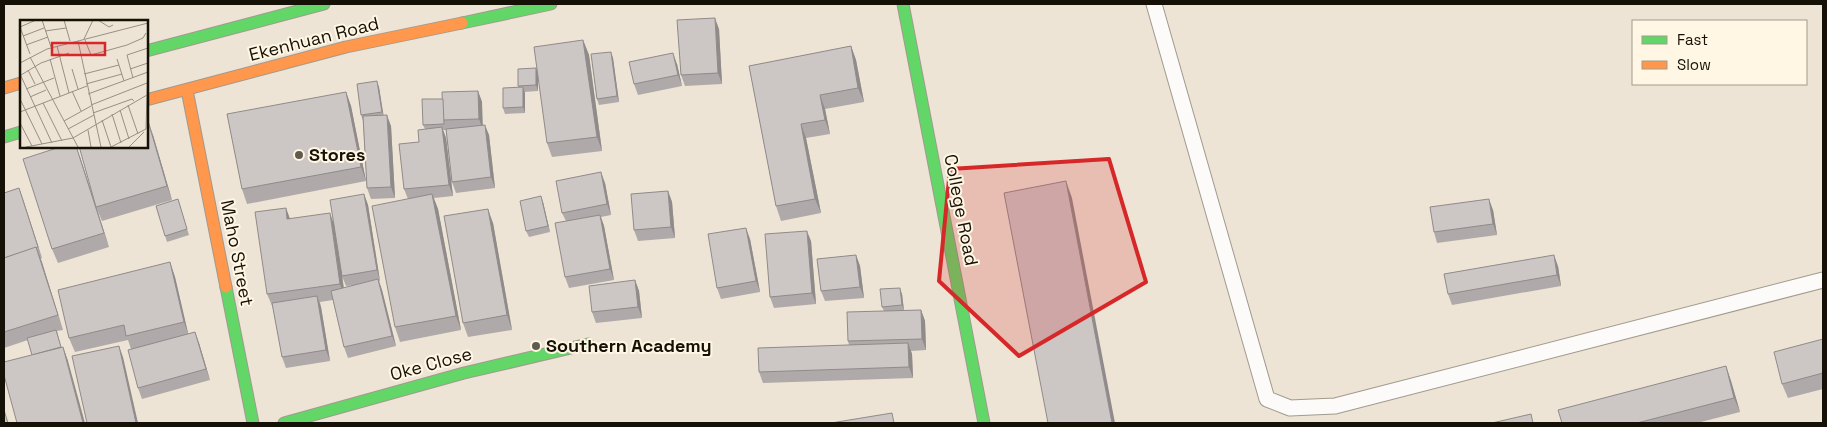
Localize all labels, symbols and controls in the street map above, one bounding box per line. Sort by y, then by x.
street label: Ekenhuan Road [247,11,381,66]
inset map [20,20,148,148]
legend [1632,20,1807,85]
text: Fast [1677,30,1708,49]
text: Slow [1677,55,1711,74]
place label: Stores [309,143,365,166]
marker: Stores [293,149,305,161]
street label: College Road [939,152,984,268]
street label: Maho Street [216,198,259,308]
place label: Southern Academy [546,334,712,357]
marker: Southern Academy [530,340,542,352]
street label: Oke Close [387,342,474,385]

